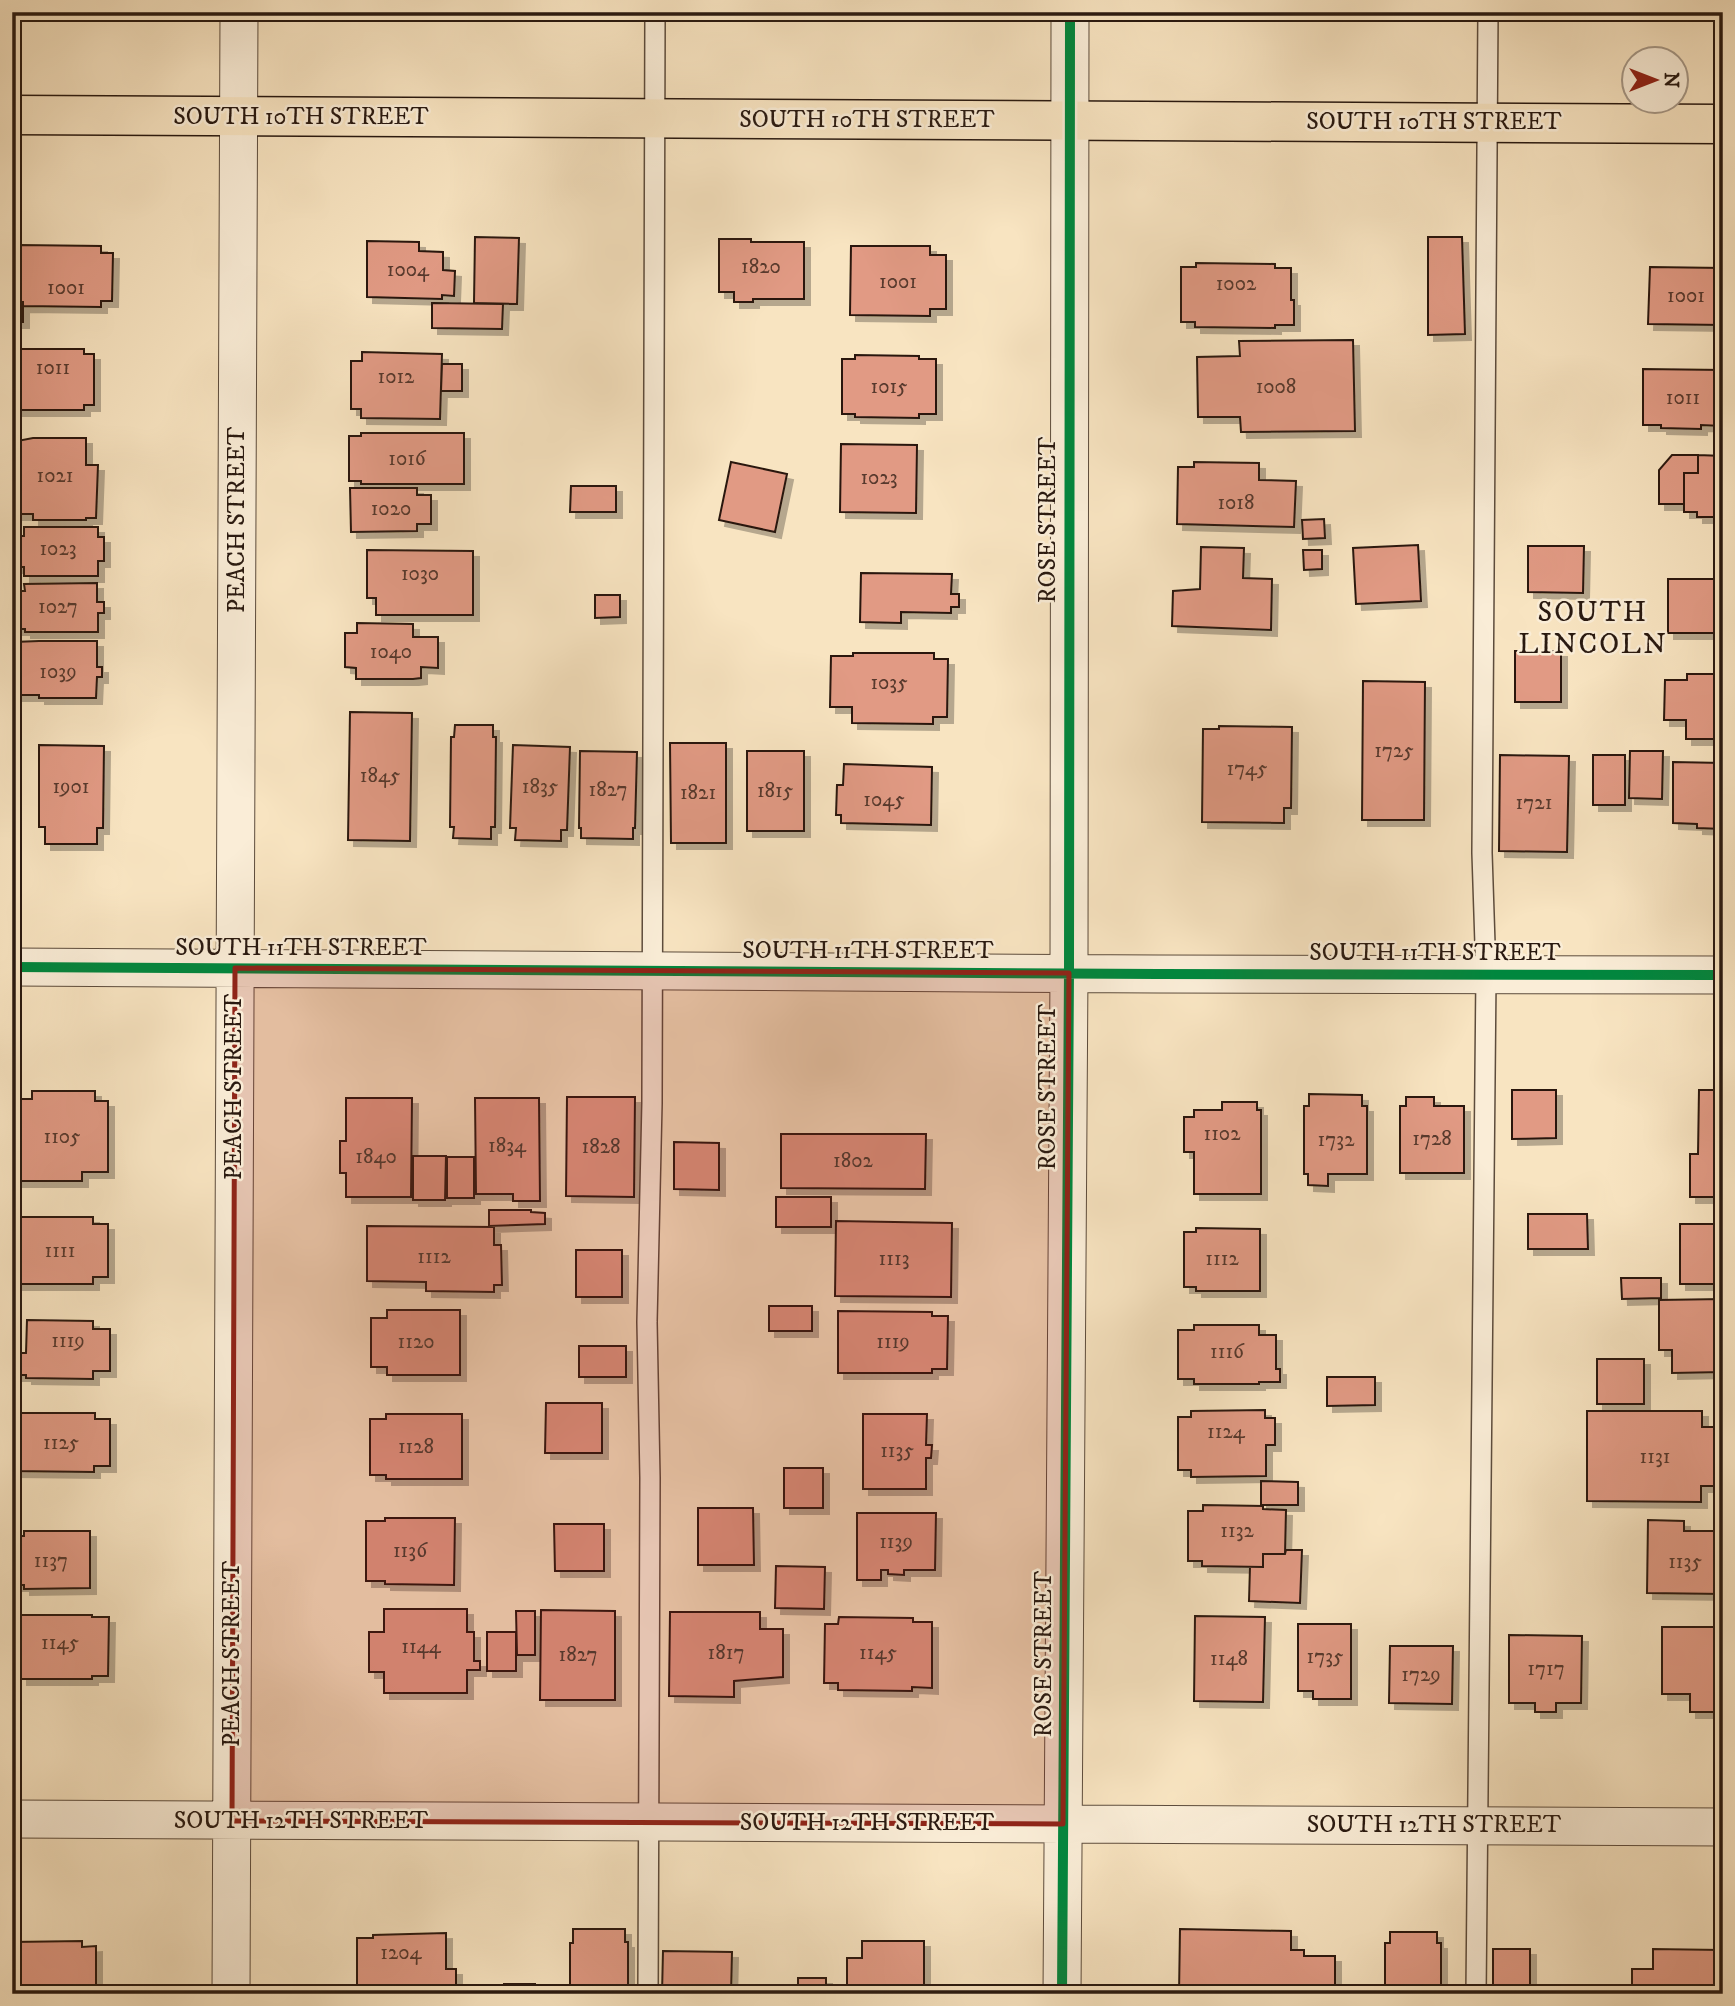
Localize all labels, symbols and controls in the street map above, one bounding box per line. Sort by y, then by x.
north arrow [1620,46,1690,116]
text: N [1659,72,1682,88]
street label: SOUTH 10TH STREET [173,102,429,132]
street label: SOUTH 10TH STREET [739,105,995,135]
street label: SOUTH 10TH STREET [1306,107,1562,137]
house number: 1820 [741,254,781,280]
house number: 1004 [387,257,430,283]
house number: 1001 [879,269,917,295]
house number: 1002 [1216,271,1257,297]
house number: 1001 [47,275,85,301]
house number: 1001 [1667,283,1705,309]
house number: 1011 [36,355,70,381]
house number: 1012 [378,364,415,390]
house number: 1015 [871,374,907,400]
house number: 1008 [1256,374,1296,400]
house number: 1011 [1666,385,1700,411]
street label: PEACH STREET [222,427,252,613]
street label: ROSE STREET [1033,437,1063,603]
house number: 1016 [388,446,427,472]
house number: 1021 [37,463,73,489]
house number: 1023 [860,465,898,491]
house number: 1018 [1217,490,1255,516]
house number: 1020 [371,496,411,522]
house number: 1023 [39,536,77,562]
house number: 1030 [401,561,439,587]
house number: 1027 [38,594,78,620]
district label: SOUTH LINCOLN [1518,595,1668,662]
house number: 1040 [370,639,412,665]
house number: 1039 [39,659,77,685]
house number: 1035 [870,670,908,696]
house number: 1725 [1374,738,1414,764]
house number: 1745 [1227,756,1267,782]
house number: 1845 [360,763,400,789]
house number: 1901 [52,774,90,800]
house number: 1835 [522,774,558,800]
house number: 1827 [588,777,628,803]
house number: 1815 [757,778,793,804]
house number: 1821 [680,780,716,806]
house number: 1045 [863,787,905,813]
house number: 1721 [1516,790,1552,816]
street label: SOUTH 11TH STREET [175,933,427,963]
street label: SOUTH 11TH STREET [742,936,994,966]
street label: SOUTH 11TH STREET [1309,938,1561,968]
street label: PEACH STREET [219,994,249,1180]
street label: ROSE STREET [1033,1004,1063,1170]
house number: 1102 [1204,1121,1241,1147]
house number: 1105 [43,1124,81,1150]
house number: 1728 [1412,1126,1452,1152]
house number: 1732 [1318,1127,1355,1153]
house number: 1834 [488,1133,527,1159]
house number: 1828 [581,1134,621,1160]
house number: 1840 [355,1144,397,1170]
house number: 1802 [833,1148,874,1174]
house number: 1111 [45,1238,75,1264]
house number: 1112 [417,1244,451,1270]
house number: 1113 [879,1246,909,1272]
house number: 1112 [1205,1246,1239,1272]
house number: 1119 [51,1328,85,1354]
house number: 1120 [397,1329,435,1355]
house number: 1119 [876,1329,910,1355]
house number: 1116 [1210,1339,1245,1365]
house number: 1124 [1207,1419,1246,1445]
house number: 1125 [43,1430,79,1456]
house number: 1128 [398,1434,434,1460]
house number: 1135 [880,1438,914,1464]
house number: 1131 [1640,1444,1670,1470]
house number: 1132 [1220,1518,1254,1544]
house number: 1139 [879,1529,913,1555]
house number: 1136 [393,1538,428,1564]
house number: 1137 [34,1548,68,1574]
house number: 1135 [1668,1549,1702,1575]
street label: PEACH STREET [217,1561,247,1747]
street label: ROSE STREET [1029,1571,1059,1737]
house number: 1145 [41,1630,79,1656]
house number: 1144 [401,1634,442,1660]
house number: 1817 [708,1640,745,1666]
house number: 1145 [859,1640,897,1666]
house number: 1827 [558,1642,598,1668]
house number: 1735 [1306,1644,1344,1670]
house number: 1148 [1210,1646,1248,1672]
house number: 1717 [1527,1656,1565,1682]
house number: 1729 [1401,1662,1441,1688]
street label: SOUTH 12TH STREET [174,1806,428,1836]
street label: SOUTH 12TH STREET [740,1808,994,1838]
street label: SOUTH 12TH STREET [1307,1810,1561,1840]
house number: 1204 [380,1940,423,1966]

